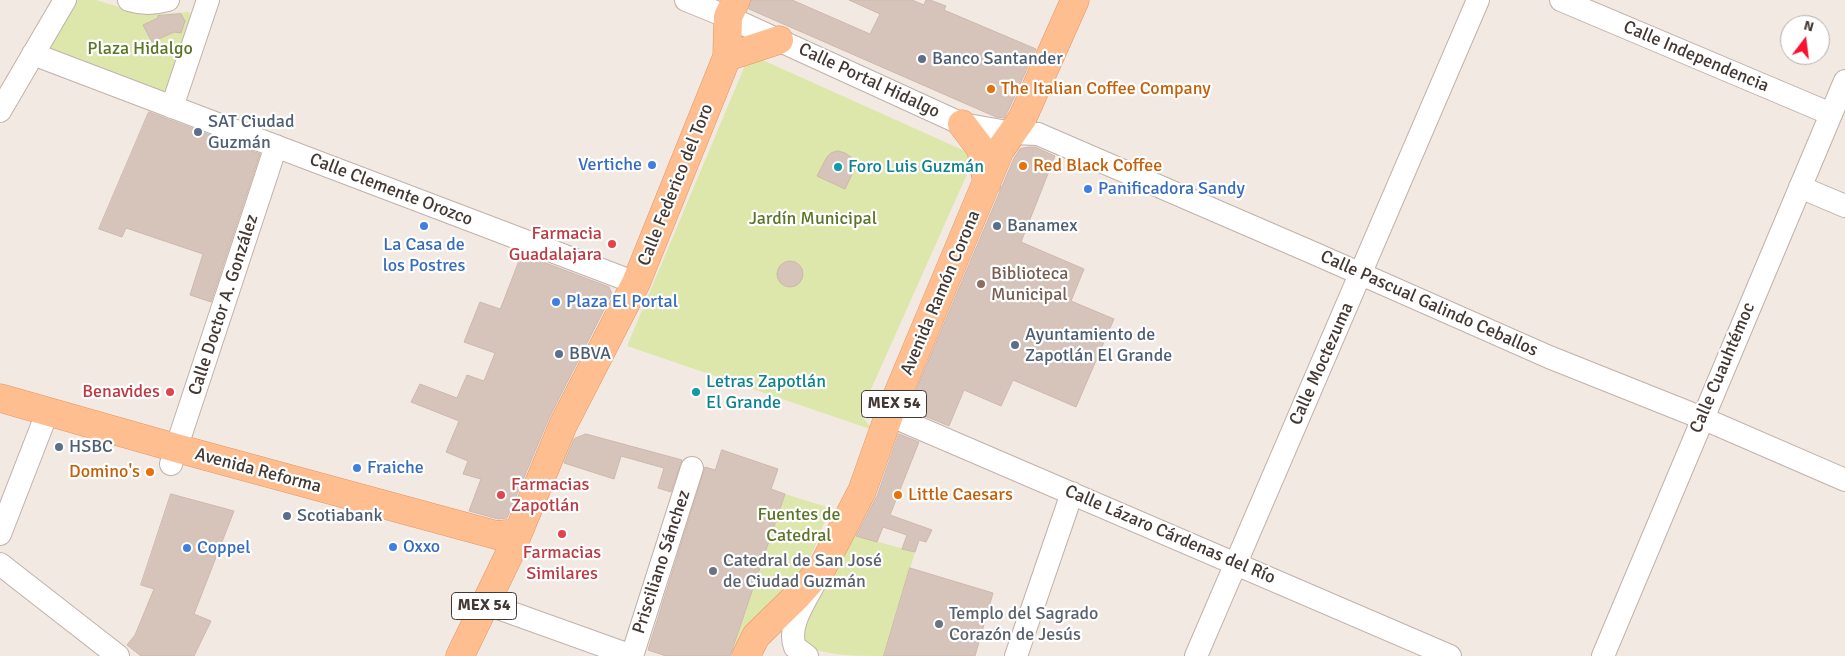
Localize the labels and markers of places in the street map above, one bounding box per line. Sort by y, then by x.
place label: Banco Santander [932,48,1063,70]
marker: Banco Santander [916,53,928,65]
place label: The Italian Coffee Company [1001,78,1211,100]
marker: The Italian Coffee Company [985,83,997,95]
place label: SAT Ciudad Guzmán [208,111,294,154]
marker: SAT Ciudad Guzmán [192,126,204,138]
place label: Vertiche [578,154,642,176]
place label: Red Black Coffee [1033,155,1162,177]
place label: Foro Luis Guzmán [848,156,984,178]
marker: Vertiche [646,159,658,171]
marker: Red Black Coffee [1017,160,1029,172]
marker: Foro Luis Guzmán [832,161,844,173]
place label: Panificadora Sandy [1098,178,1245,200]
marker: Panificadora Sandy [1082,183,1094,195]
place label: Banamex [1007,215,1078,237]
marker: La Casa de los Postres [418,220,430,232]
marker: Banamex [991,220,1003,232]
place label: Farmacia Guadalajara [509,223,602,266]
place label: La Casa de los Postres [383,234,465,276]
marker: Farmacia Guadalajara [606,238,618,250]
place label: Biblioteca Municipal [991,263,1068,306]
marker: Biblioteca Municipal [975,278,987,290]
place label: Plaza El Portal [566,291,678,313]
marker: Plaza El Portal [550,296,562,308]
place label: Ayuntamiento de Zapotlán El Grande [1025,324,1172,366]
marker: Ayuntamiento de Zapotlán El Grande [1009,339,1021,351]
place label: BBVA [569,343,611,365]
marker: BBVA [553,348,565,360]
place label: Letras Zapotlán El Grande [706,371,826,414]
place label: Benavides [82,381,160,403]
marker: Benavides [164,386,176,398]
marker: Letras Zapotlán El Grande [690,386,702,398]
place label: HSBC [69,436,113,458]
marker: HSBC [53,441,65,453]
place label: Fraiche [367,457,424,479]
place label: Domino's [69,461,140,483]
marker: Fraiche [351,462,363,474]
marker: Domino's [144,466,156,478]
place label: Farmacias Zapotlán [511,474,589,516]
place label: Little Caesars [908,484,1013,506]
marker: Farmacias Zapotlán [495,489,507,501]
marker: Little Caesars [892,489,904,501]
place label: Scotiabank [297,505,382,527]
marker: Scotiabank [281,510,293,522]
marker: Farmacias Similares [556,528,568,540]
place label: Oxxo [403,536,440,558]
place label: Coppel [197,537,250,559]
marker: Oxxo [387,541,399,553]
marker: Coppel [181,542,193,554]
place label: Farmacias Similares [523,542,601,584]
place label: Catedral de San José de Ciudad Guzmán [723,550,882,592]
marker: Catedral de San José de Ciudad Guzmán [707,565,719,577]
place label: Templo del Sagrado Corazón de Jesús [949,603,1098,646]
marker: Templo del Sagrado Corazón de Jesús [933,618,945,630]

